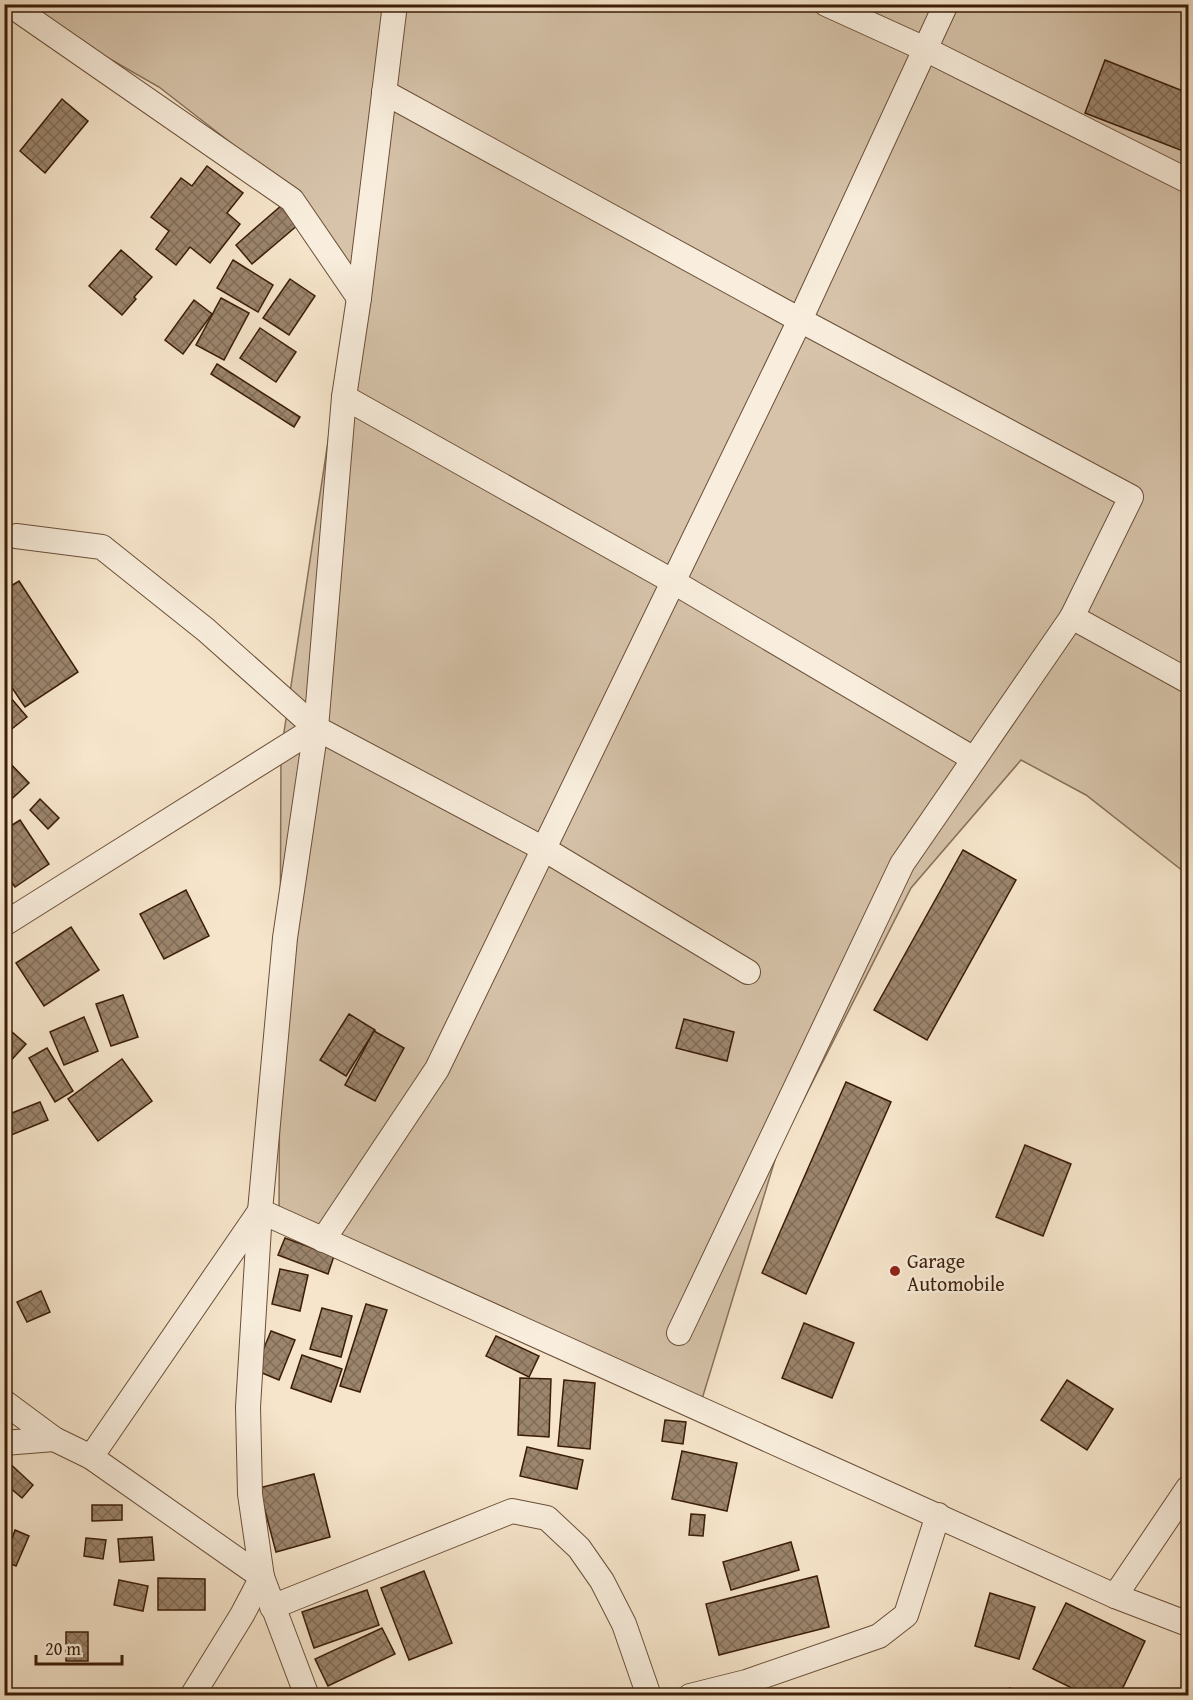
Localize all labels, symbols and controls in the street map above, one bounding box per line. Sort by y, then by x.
place label: Garage Automobile [907,1246,1005,1298]
marker: Garage Automobile [888,1264,902,1278]
scale bar [36,1628,122,1666]
text: 20 m [45,1635,81,1662]

